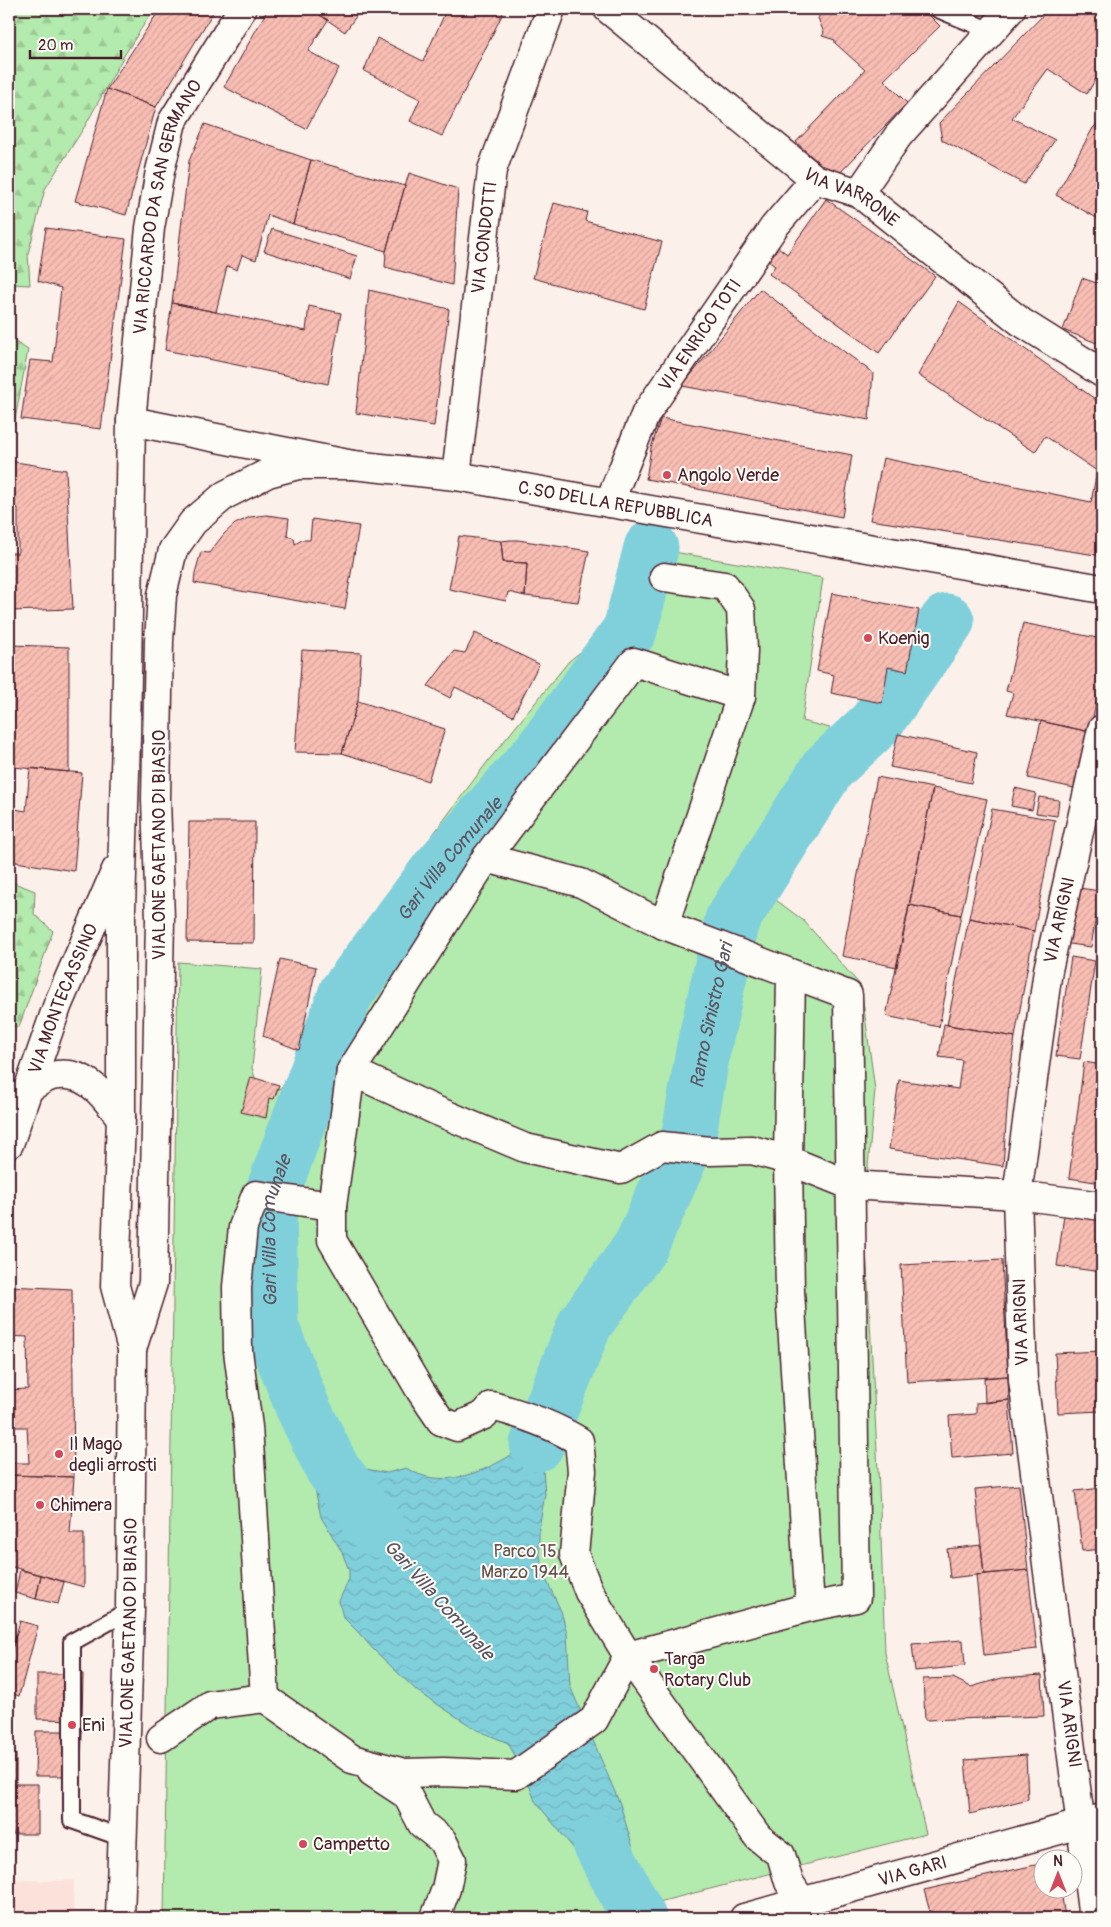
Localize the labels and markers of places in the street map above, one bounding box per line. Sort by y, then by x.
place label: Angolo Verde [677,464,779,487]
marker: Angolo Verde [661,469,673,481]
place label: Koenig [878,627,929,650]
marker: Koenig [862,632,874,644]
place label: Il Mago degli arrosti [69,1433,156,1477]
marker: Il Mago degli arrosti [53,1448,65,1460]
place label: Chimera [50,1494,112,1517]
marker: Chimera [34,1499,46,1511]
place label: Targa Rotary Club [664,1648,751,1692]
marker: Targa Rotary Club [648,1663,660,1675]
place label: Eni [82,1714,105,1737]
marker: Eni [66,1719,78,1731]
place label: Campetto [313,1833,390,1856]
marker: Campetto [297,1838,309,1850]

